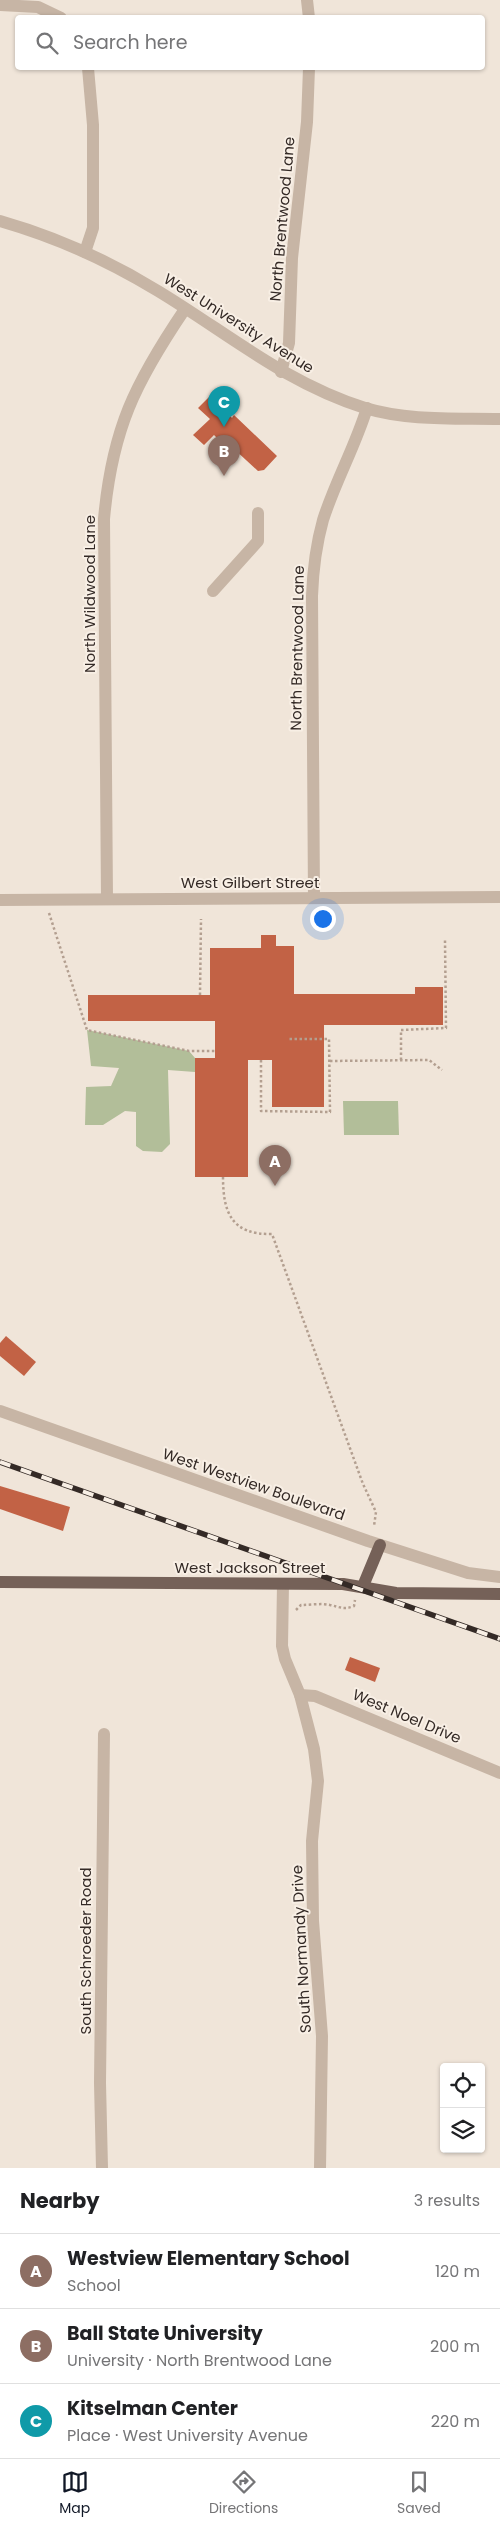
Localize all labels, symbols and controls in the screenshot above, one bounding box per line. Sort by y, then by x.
search box [15,15,485,70]
icon: search [33,29,61,57]
text: Search here [73,29,187,56]
street label: North Brentwood Lane [264,136,300,302]
street label: West University Avenue [160,268,318,378]
pin: C [208,386,240,427]
pin: B [208,435,240,476]
street label: North Wildwood Lane [79,515,100,673]
street label: North Brentwood Lane [285,565,309,731]
street label: West Gilbert Street [181,872,319,893]
your location [310,906,336,932]
pin: A [259,1145,291,1186]
street label: West Westview Boulevard [160,1443,348,1525]
street label: West Jackson Street [174,1557,326,1578]
street label: West Noel Drive [350,1684,464,1748]
street label: South Normandy Drive [286,1864,316,2034]
street label: South Schroeder Road [75,1867,96,2035]
map controls [440,2063,485,2153]
button: locate [440,2063,485,2108]
button: layers [440,2108,485,2153]
text: Nearby [20,2186,100,2215]
text: 3 results [414,2189,480,2212]
text: Westview Elementary School [67,2245,350,2272]
text: A [30,2260,42,2283]
text: 120 m [435,2260,480,2283]
text: School [67,2274,121,2297]
text: Ball State University [67,2320,263,2347]
text: B [31,2335,41,2358]
text: 200 m [430,2335,480,2358]
text: University · North Brentwood Lane [67,2349,332,2372]
text: Kitselman Center [67,2395,238,2422]
text: C [30,2410,42,2433]
text: 220 m [431,2410,480,2433]
text: Place · West University Avenue [67,2424,308,2447]
tab: Map [59,2468,90,2519]
tab: Directions [209,2468,278,2519]
tab: Saved [397,2468,441,2519]

